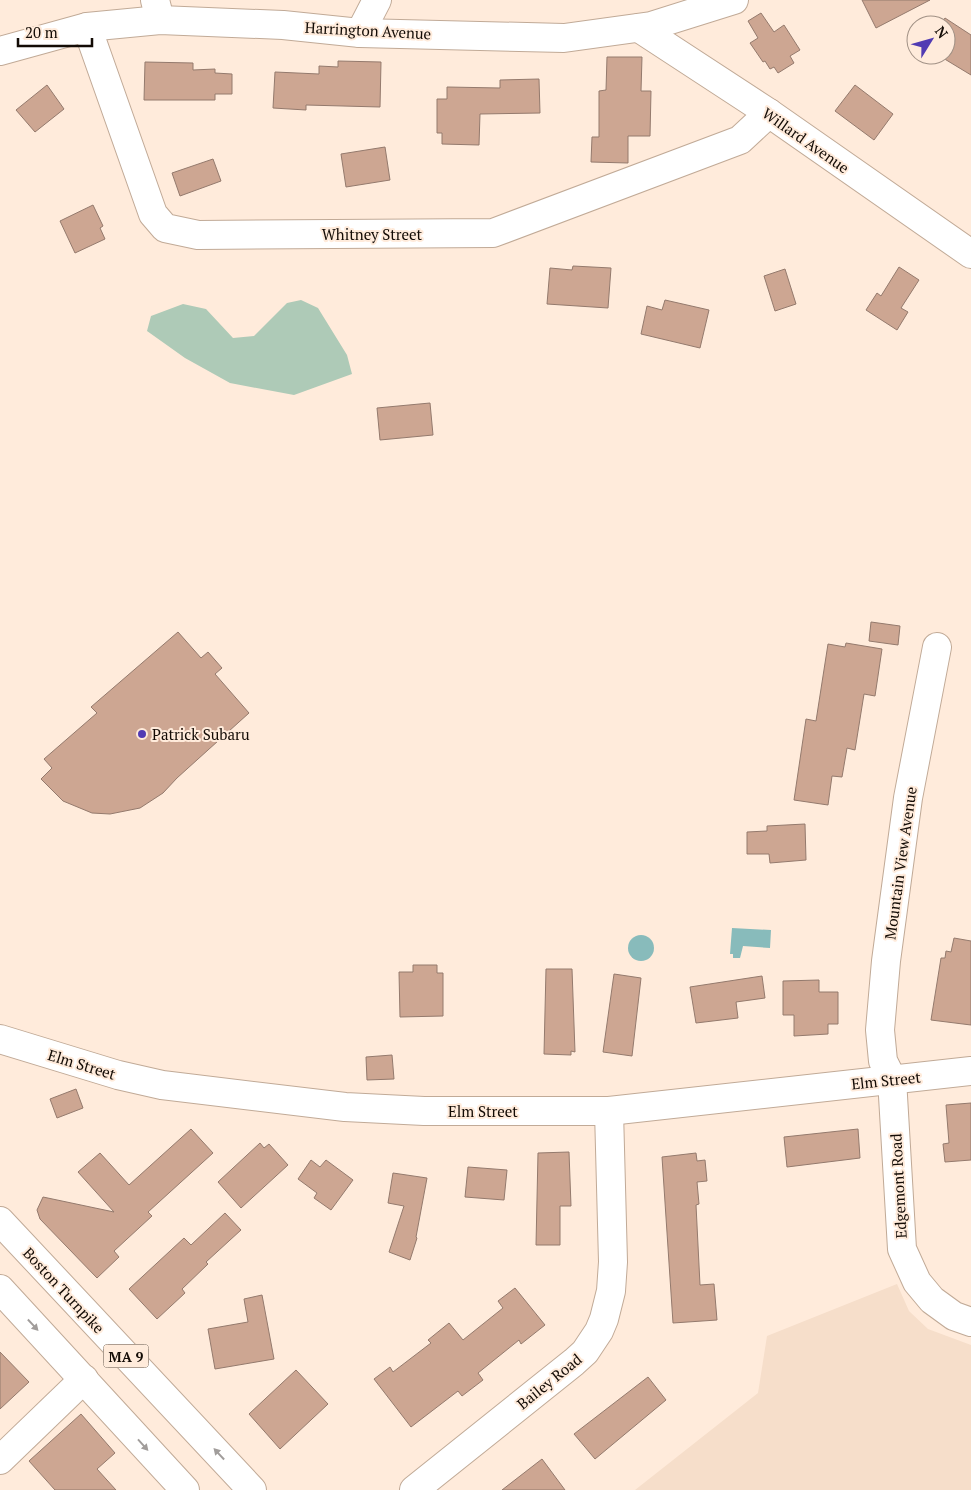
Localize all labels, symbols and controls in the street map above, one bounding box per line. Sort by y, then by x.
scale bar [18,15,91,47]
north arrow [906,15,956,65]
street label: Harrington Avenue [304,17,432,43]
text: 20 m [25,22,58,42]
text: N [931,22,953,42]
street label: Willard Avenue [759,103,853,177]
street label: Whitney Street [322,224,423,244]
place label: Patrick Subaru [152,724,250,744]
marker: Patrick Subaru [136,728,148,740]
street label: Mountain View Avenue [879,785,921,941]
street label: Elm Street [46,1044,119,1084]
street label: Elm Street [850,1066,922,1094]
street label: Elm Street [448,1101,518,1121]
street label: Edgemont Road [885,1133,911,1239]
street label: Boston Turnpike [19,1243,109,1337]
one-way arrow [27,1319,39,1331]
road number: MA 9 [104,1344,148,1368]
street label: Bailey Road [512,1349,586,1413]
one-way arrow [137,1438,149,1450]
one-way arrow [213,1449,225,1461]

